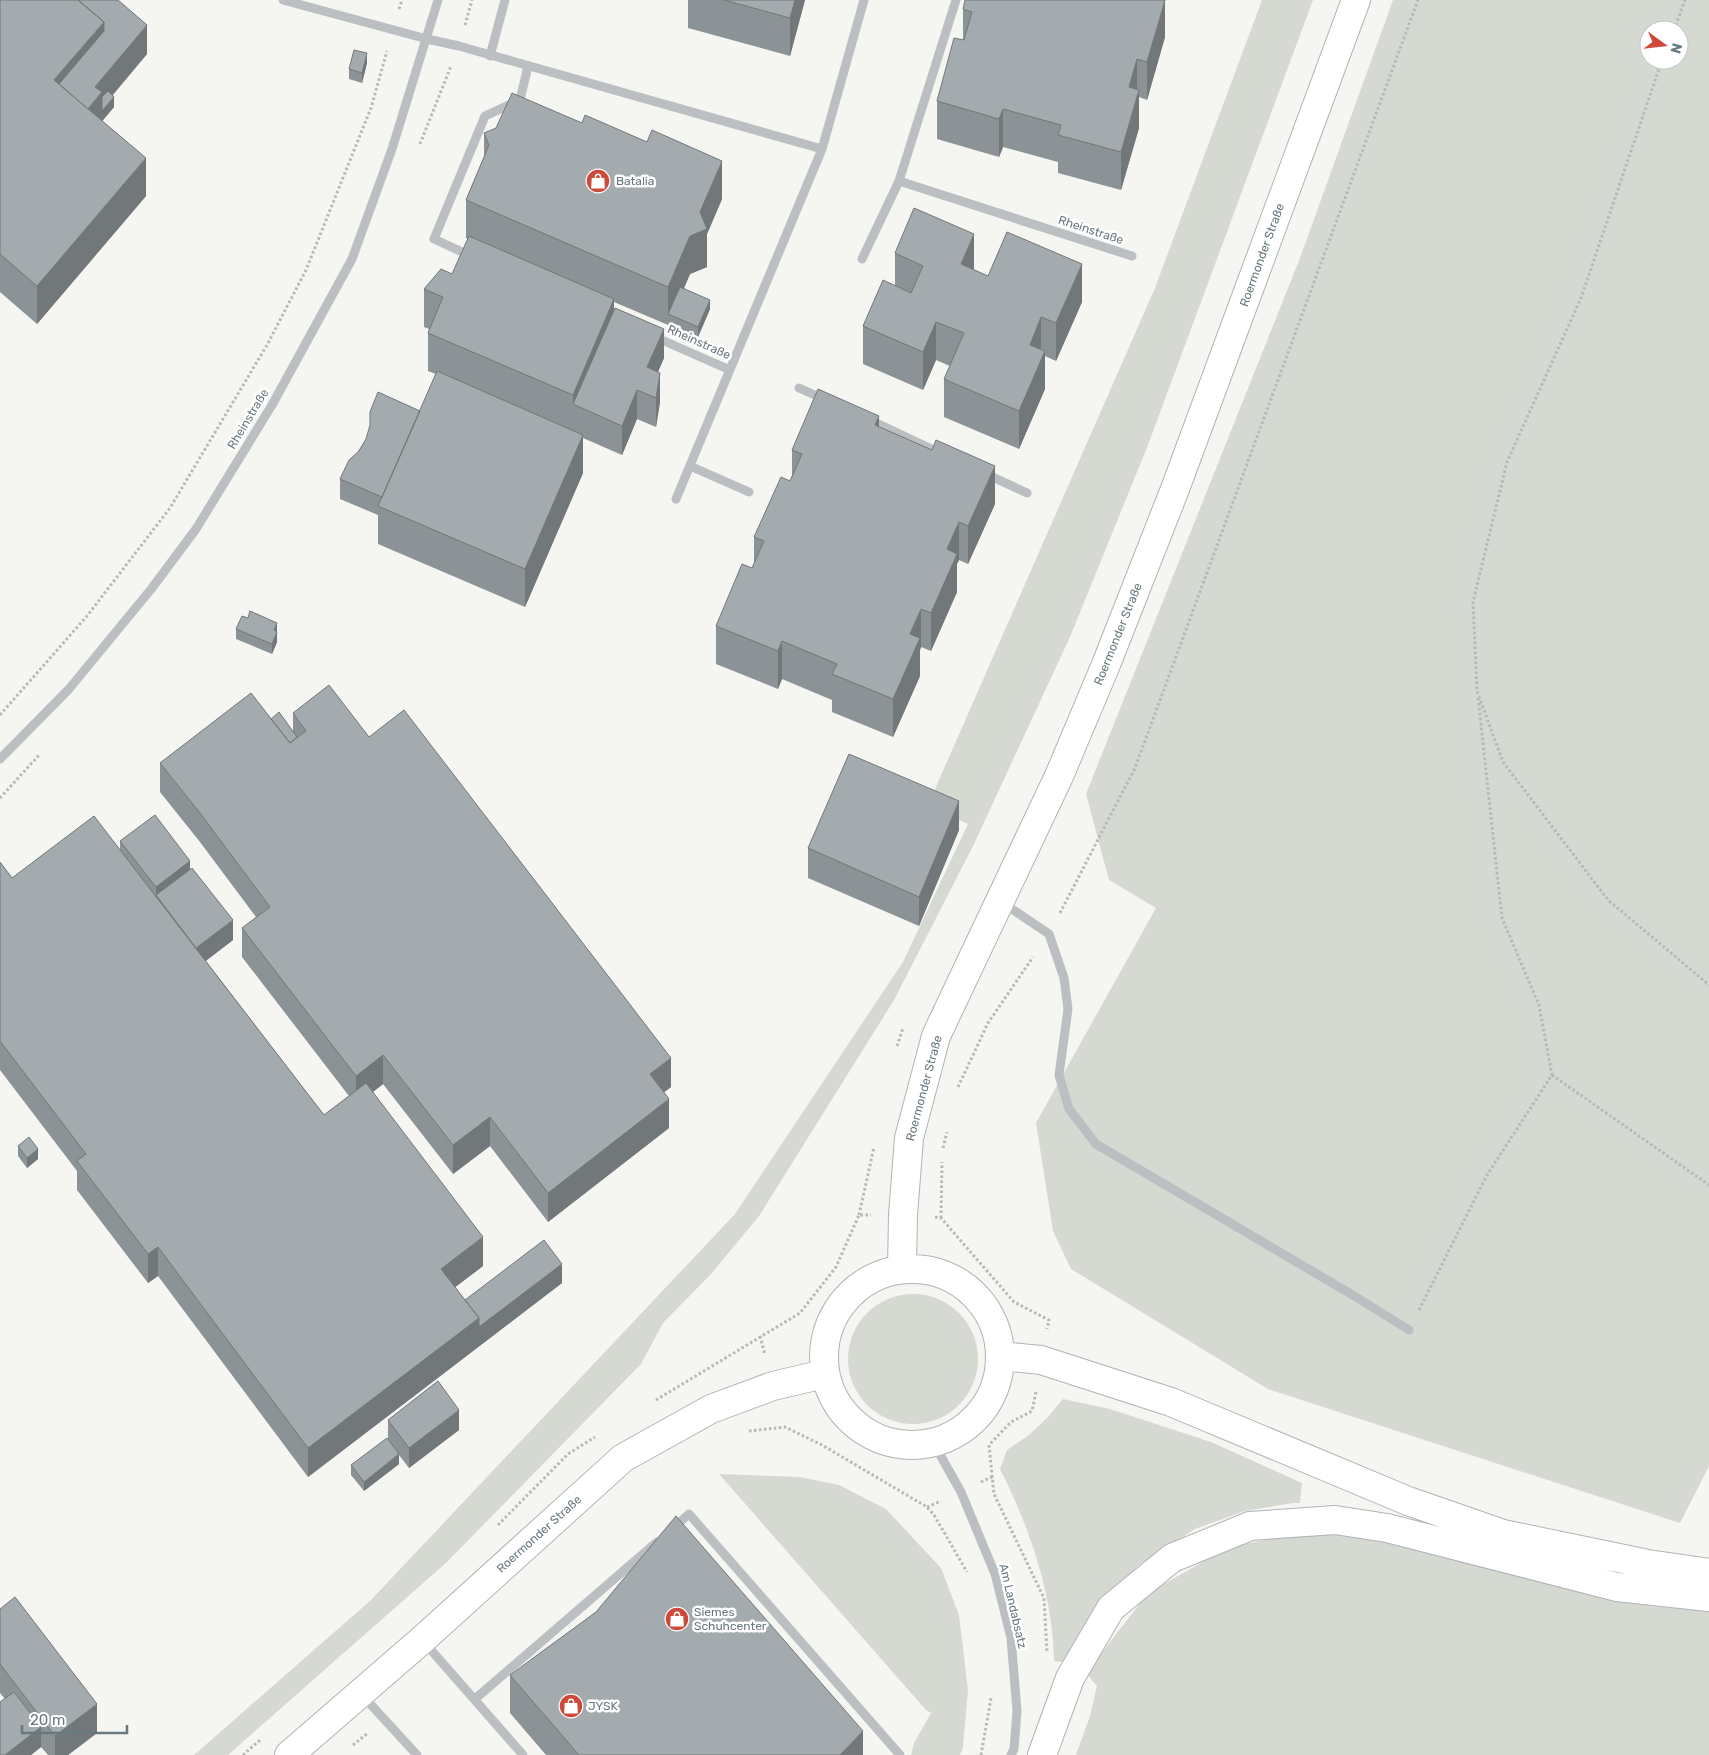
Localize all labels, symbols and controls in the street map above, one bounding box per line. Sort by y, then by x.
north arrow [1639,20,1689,70]
text: N [1667,41,1686,55]
shop icon: Batalia [585,168,611,194]
place label: Batalia [616,174,654,188]
street label: Roermonder Straße [1237,201,1287,309]
street label: Rheinstraße [1057,213,1126,247]
street label: Rheinstraße [665,322,733,362]
street label: Rheinstraße [225,386,272,452]
street label: Roermonder Straße [1091,581,1145,687]
street label: Roermonder Straße [903,1033,945,1142]
street label: Roermonder Straße [494,1492,584,1576]
street label: Am Landabsatz [996,1562,1030,1650]
place label: Siemes Schuhcenter [694,1605,767,1633]
shop icon: Siemes Schuhcenter [664,1606,690,1632]
shop icon: JYSK [558,1693,584,1719]
place label: JYSK [588,1699,619,1713]
scale bar [22,1702,128,1734]
text: 20 m [30,1711,65,1729]

